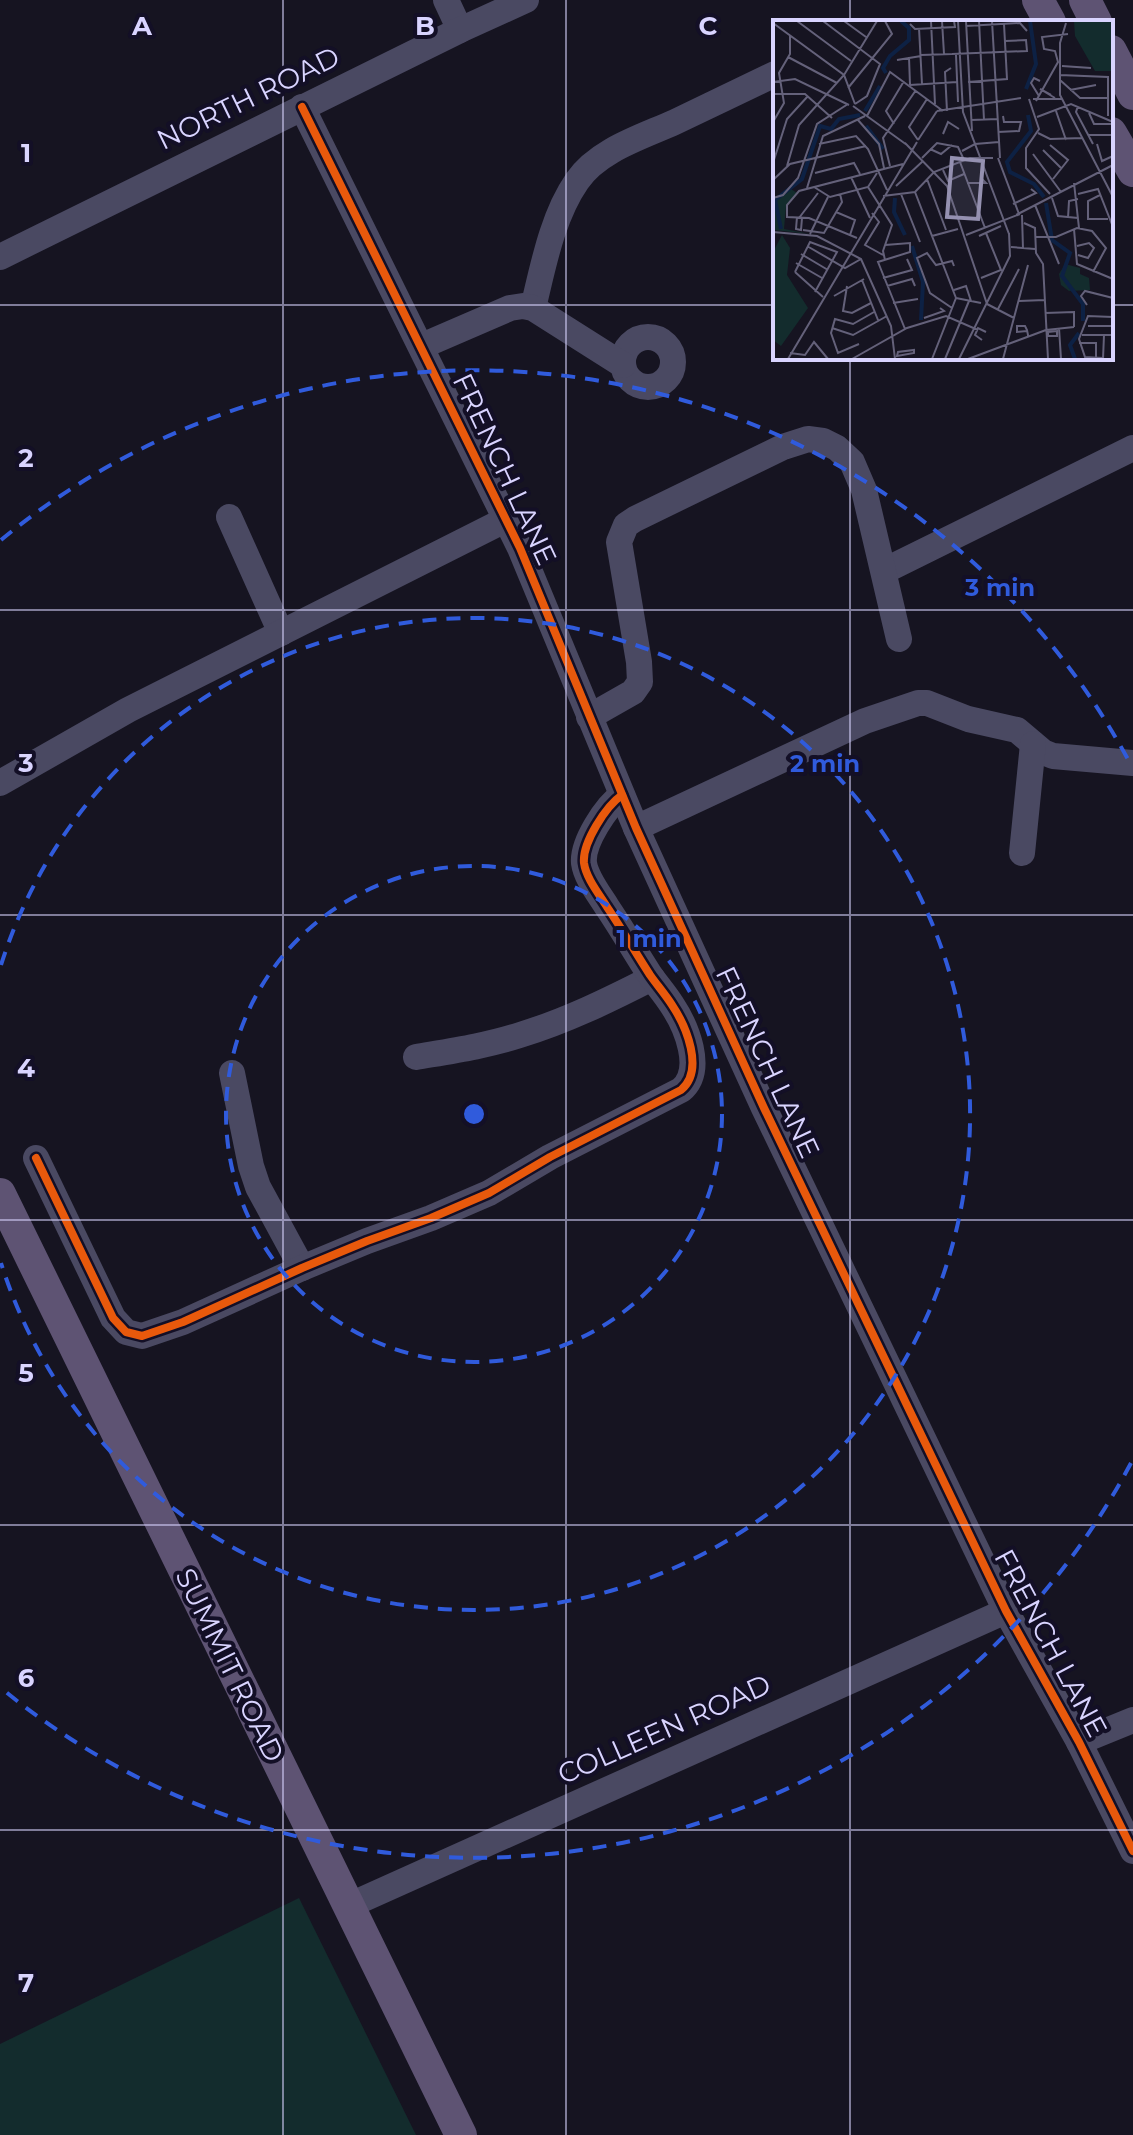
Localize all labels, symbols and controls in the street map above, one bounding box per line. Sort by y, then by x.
text: A [131,10,153,42]
text: B [415,10,435,42]
text: C [699,10,718,42]
inset map [773,20,1113,360]
street label: NORTH ROAD [151,39,345,157]
text: 1 [21,137,31,169]
street label: FRENCH LANE [446,368,564,570]
text: 2 [18,442,34,474]
text: 3 min [964,573,1035,602]
text: 3 [17,747,34,779]
text: 2 min [790,749,860,778]
text: 1 min [616,924,682,953]
street label: FRENCH LANE [709,961,827,1163]
text: 4 [17,1052,35,1084]
centre of rings [460,1100,488,1128]
text: 5 [18,1357,34,1389]
street label: FRENCH LANE [987,1543,1115,1743]
street label: SUMMIT ROAD [168,1563,292,1767]
text: 6 [18,1662,35,1694]
street label: COLLEEN ROAD [552,1667,776,1791]
text: 7 [18,1967,34,1999]

